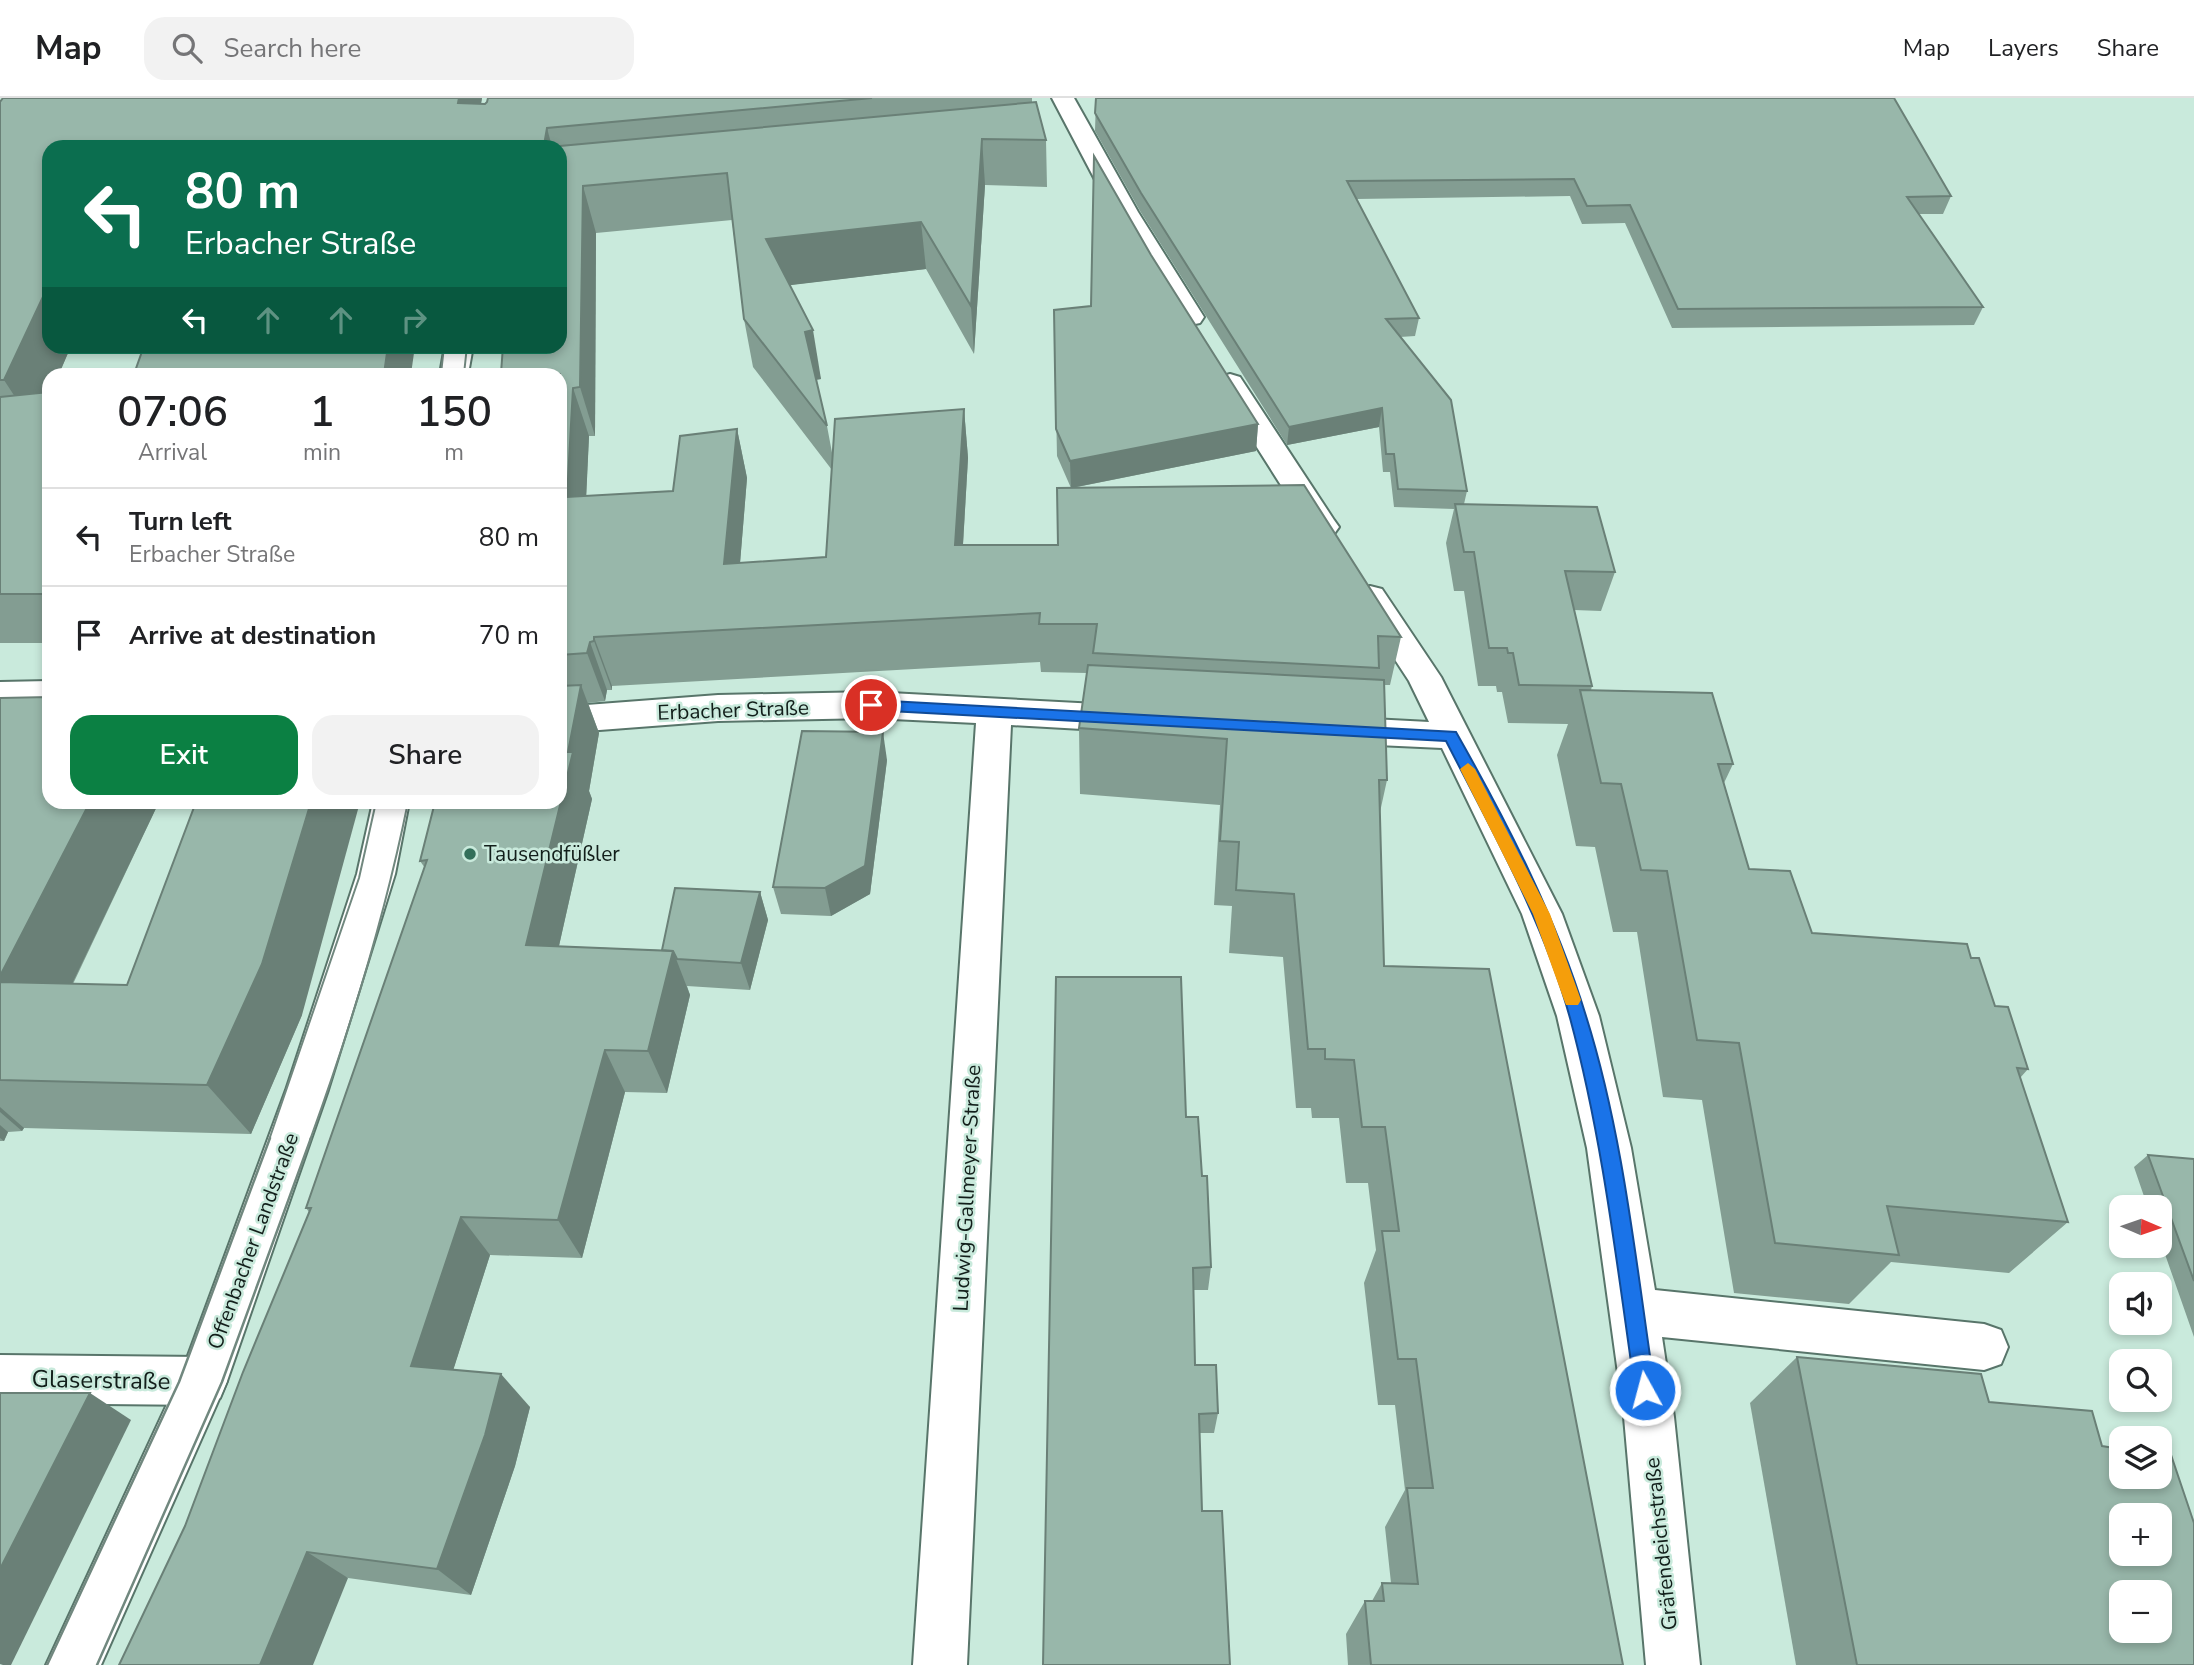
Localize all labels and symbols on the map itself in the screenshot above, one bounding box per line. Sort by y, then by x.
pin [841,675,901,735]
street label: Erbacher Straße [657,693,809,727]
place label: Tausendfüßler [484,840,620,868]
marker: Tausendfüßler [462,846,478,862]
street label: Ludwig-Gallmeyer-Straße [947,1064,987,1312]
street label: Offenbacher Landstraße [201,1129,305,1353]
north arrow [2109,1195,2172,1258]
position arrow [1608,1353,1682,1427]
street label: Glaserstraße [31,1363,171,1397]
street label: Gräfendeichstraße [1638,1456,1684,1632]

